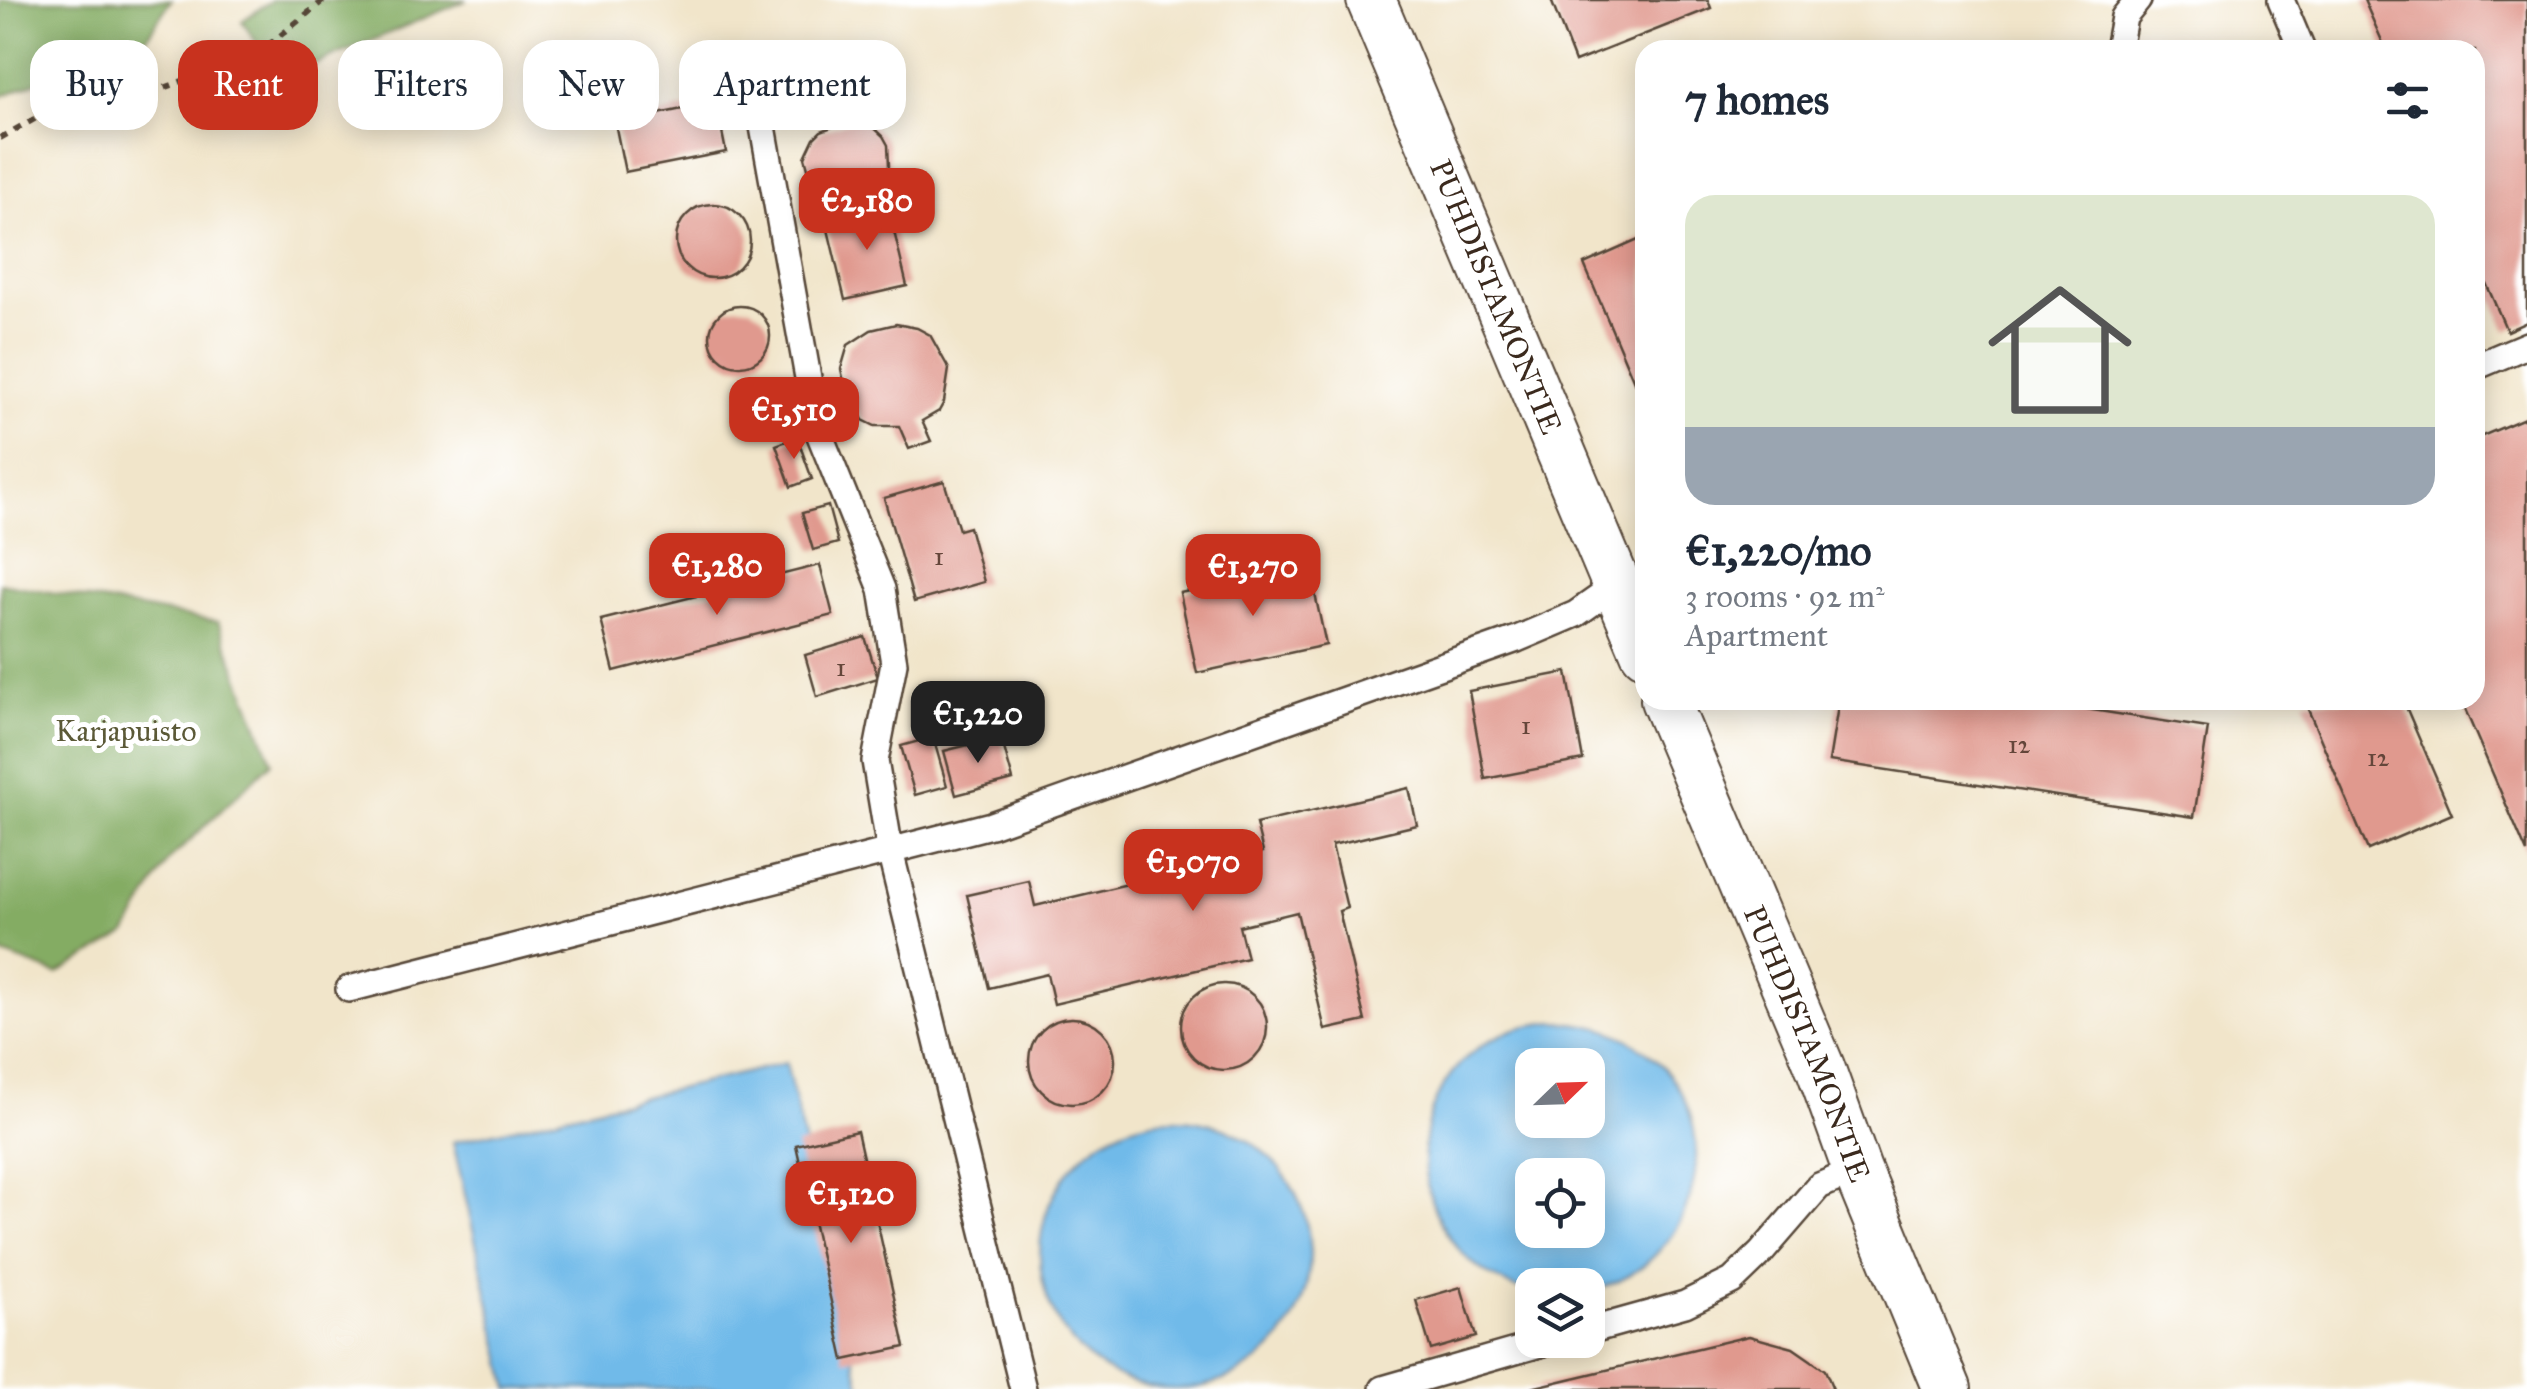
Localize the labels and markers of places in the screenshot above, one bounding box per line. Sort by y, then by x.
pin: €2,180 [786,168,948,253]
pin: €1,510 [713,377,875,462]
pin: €1,280 [636,533,798,618]
pin: €1,270 [1172,534,1334,619]
pin: €1,220 [897,681,1059,766]
pin: €1,070 [1112,829,1274,914]
pin: €1,120 [770,1161,932,1246]

